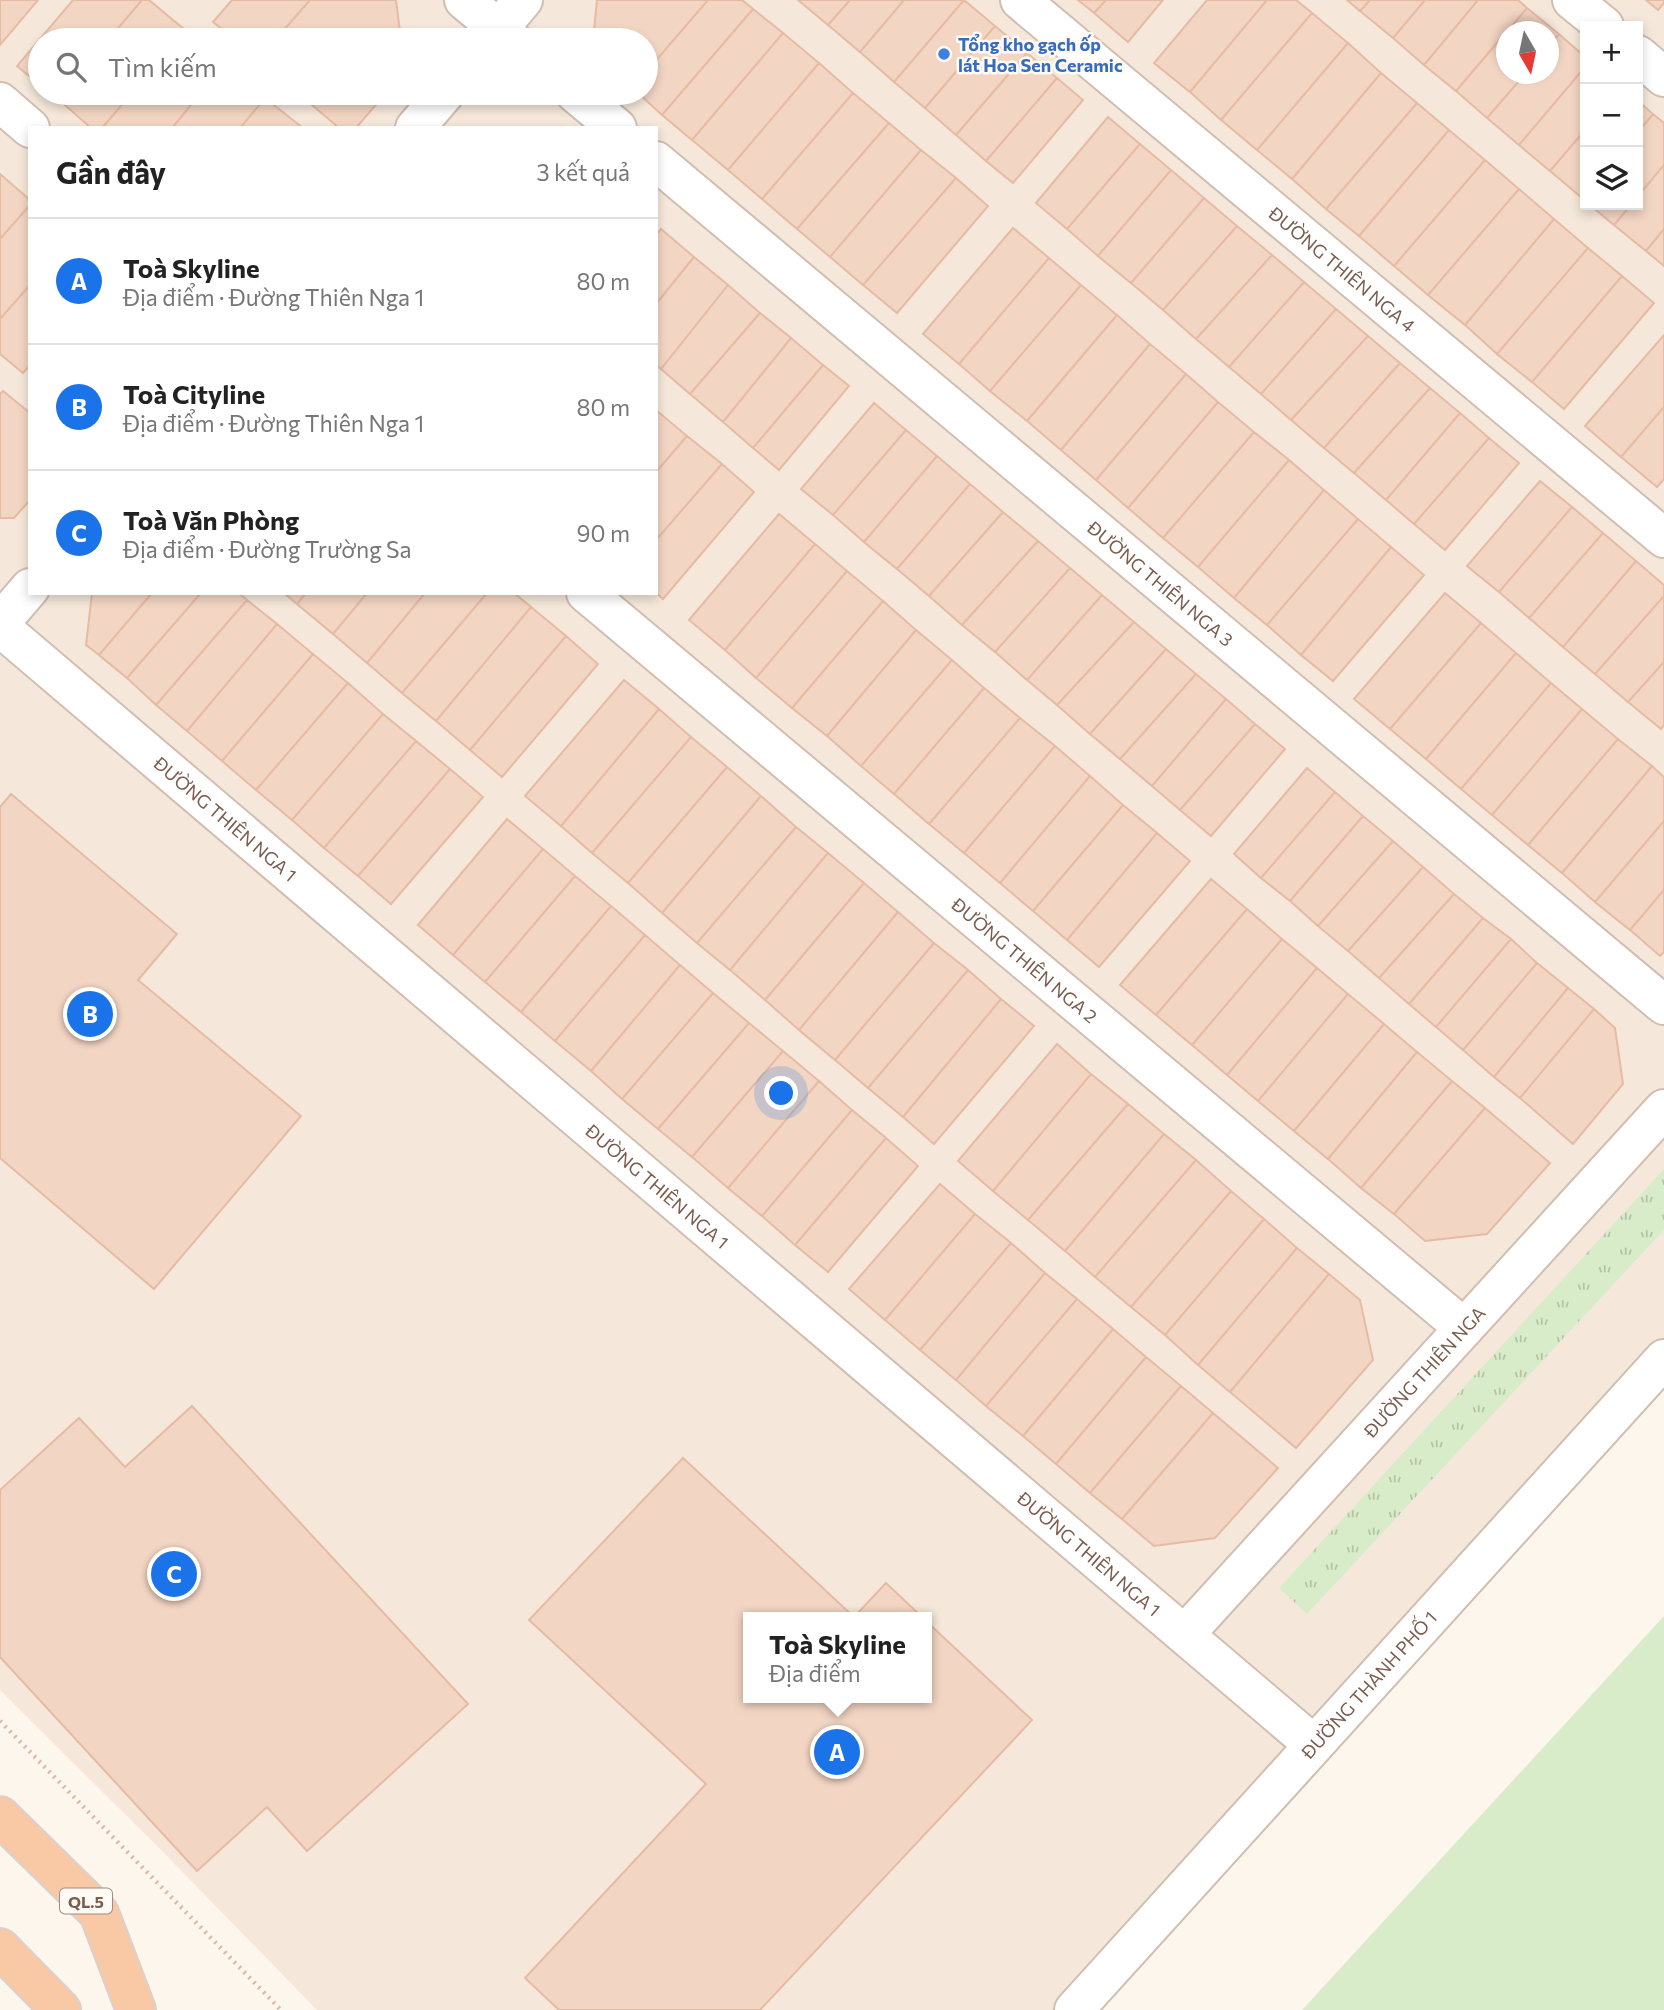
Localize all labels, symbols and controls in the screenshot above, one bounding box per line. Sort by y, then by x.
north arrow [1496,21,1559,84]
map controls [1580,21,1643,210]
button: + [1580,21,1643,84]
search box [28,28,658,105]
place label: Tổng kho gạch ốp lát Hoa Sen Ceramic [958,33,1123,76]
marker: Tổng kho gạch ốp lát Hoa Sen Ceramic [936,46,952,62]
icon: search [52,48,90,86]
text: Tìm kiếm [108,51,217,82]
button: − [1580,84,1643,147]
button: layers [1580,147,1643,210]
text: Gần đây [56,153,166,190]
text: 3 kết quả [537,158,630,186]
street label: ĐƯỜNG THIÊN NGA 4 [1264,201,1420,337]
text: Toà Skyline [123,252,260,283]
text: A [71,267,87,295]
text: 80 m [577,267,630,295]
text: Địa điểm · Đường Thiên Nga 1 [123,283,424,311]
text: Toà Cityline [123,378,265,409]
text: B [71,393,87,421]
text: 80 m [577,393,630,421]
text: Địa điểm · Đường Thiên Nga 1 [123,409,424,437]
text: Toà Văn Phòng [123,504,299,535]
street label: ĐƯỜNG THIÊN NGA 3 [1082,516,1238,651]
text: C [71,519,87,547]
text: 90 m [577,519,630,547]
text: Địa điểm · Đường Trường Sa [123,535,412,563]
street label: ĐƯỜNG THIÊN NGA 1 [149,751,301,886]
street label: ĐƯỜNG THIÊN NGA 2 [947,892,1102,1027]
pin: B [67,988,113,1040]
your location [764,1076,798,1110]
street label: ĐƯỜNG THIÊN NGA 1 [581,1119,733,1253]
street label: ĐƯỜNG THIÊN NGA [1358,1302,1489,1442]
street label: ĐƯỜNG THIÊN NGA 1 [1012,1486,1165,1621]
pin: C [151,1548,197,1600]
street label: ĐƯỜNG THÀNH PHỐ 1 [1296,1607,1441,1764]
popup [743,1612,932,1703]
text: Toà Skyline [769,1628,906,1659]
text: Địa điểm [769,1659,861,1687]
pin: A [814,1726,860,1778]
road number: QL.5 [60,1888,112,1913]

